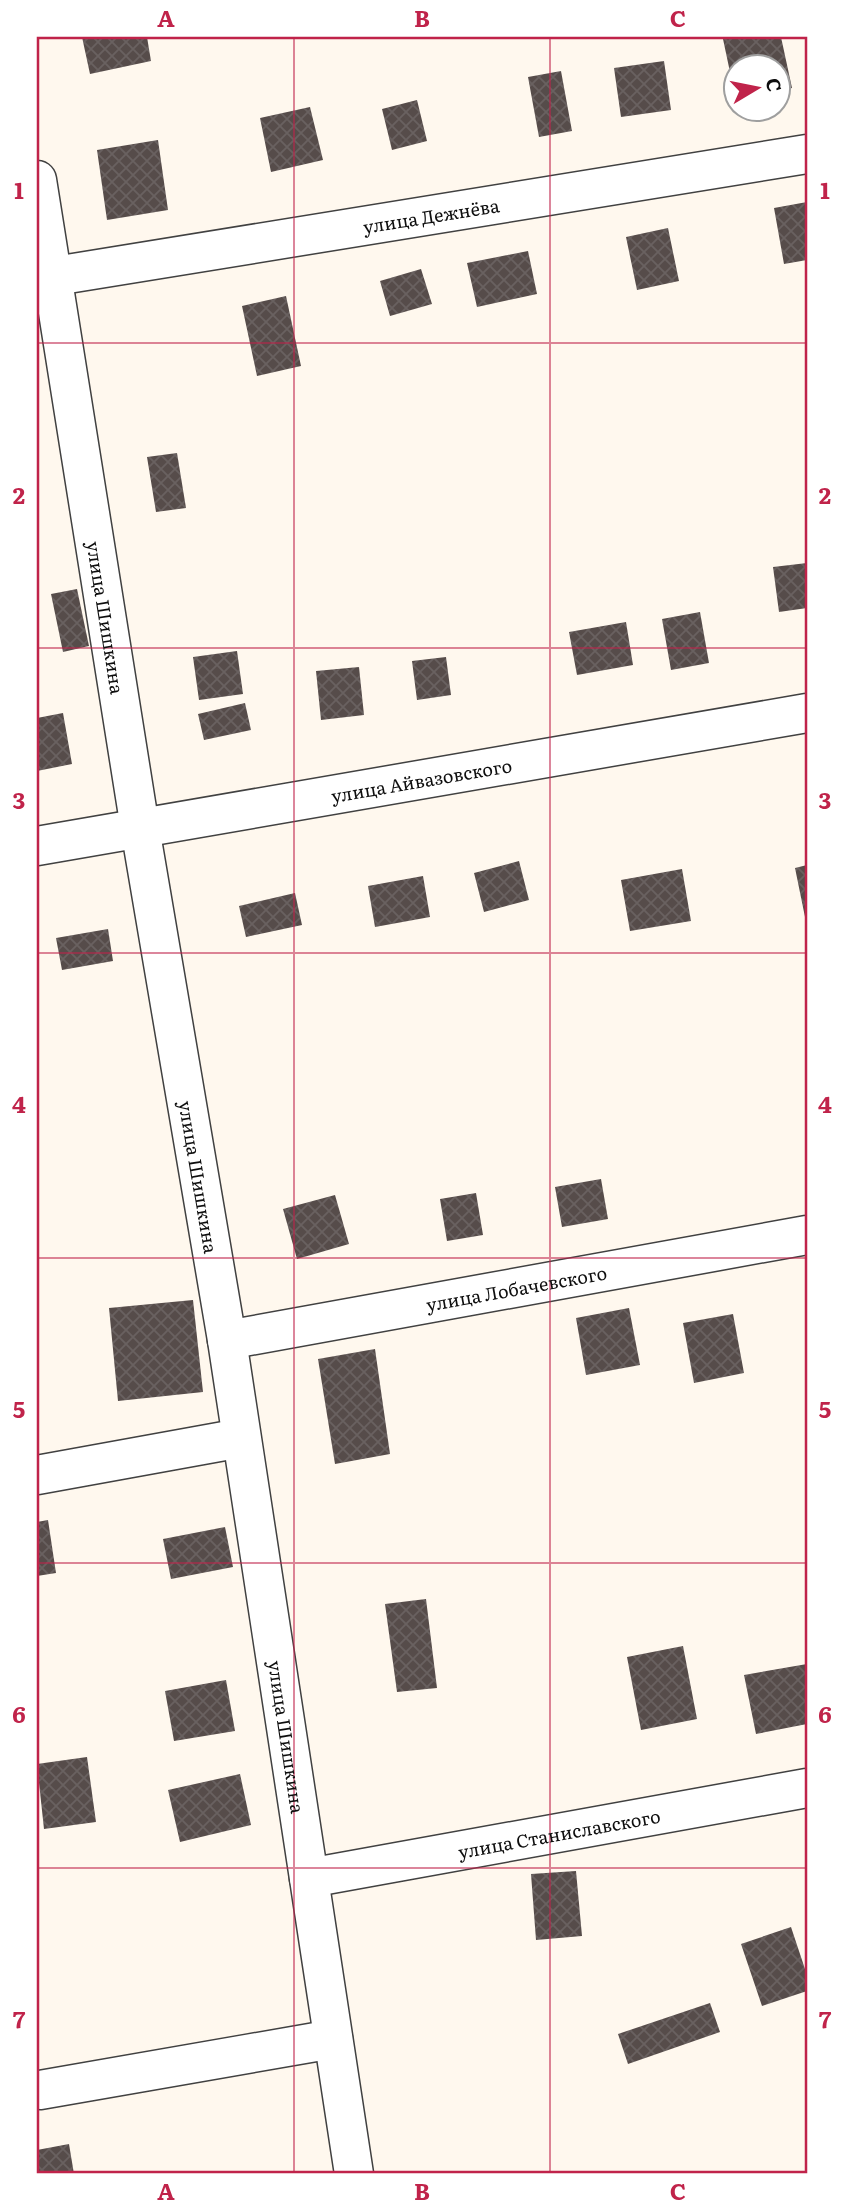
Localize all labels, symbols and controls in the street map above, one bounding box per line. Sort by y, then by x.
text: A [157,0,175,34]
text: B [414,0,430,34]
text: C [670,0,686,34]
north arrow [722,52,792,122]
text: С [760,76,790,94]
text: 1 [14,172,24,206]
text: 1 [820,172,830,206]
street label: улица Дежнёва [361,191,501,239]
text: 2 [13,477,25,511]
text: 2 [819,477,831,511]
street label: улица Шишкина [81,539,132,696]
street label: улица Айвазовского [329,751,514,809]
text: 3 [13,782,25,816]
text: 3 [819,782,831,816]
text: 4 [12,1086,26,1120]
text: 4 [818,1086,832,1120]
street label: улица Шишкина [173,1099,226,1256]
street label: улица Лобачевского [424,1258,609,1317]
text: 5 [13,1391,25,1425]
text: 5 [819,1391,831,1425]
street label: улица Шишкина [262,1659,312,1816]
text: 6 [12,1696,26,1730]
text: 6 [818,1696,832,1730]
street label: улица Станиславского [456,1801,662,1864]
text: 7 [13,2001,26,2035]
text: 7 [819,2001,832,2035]
text: A [157,2173,175,2207]
text: B [414,2173,430,2207]
text: C [670,2173,686,2207]

